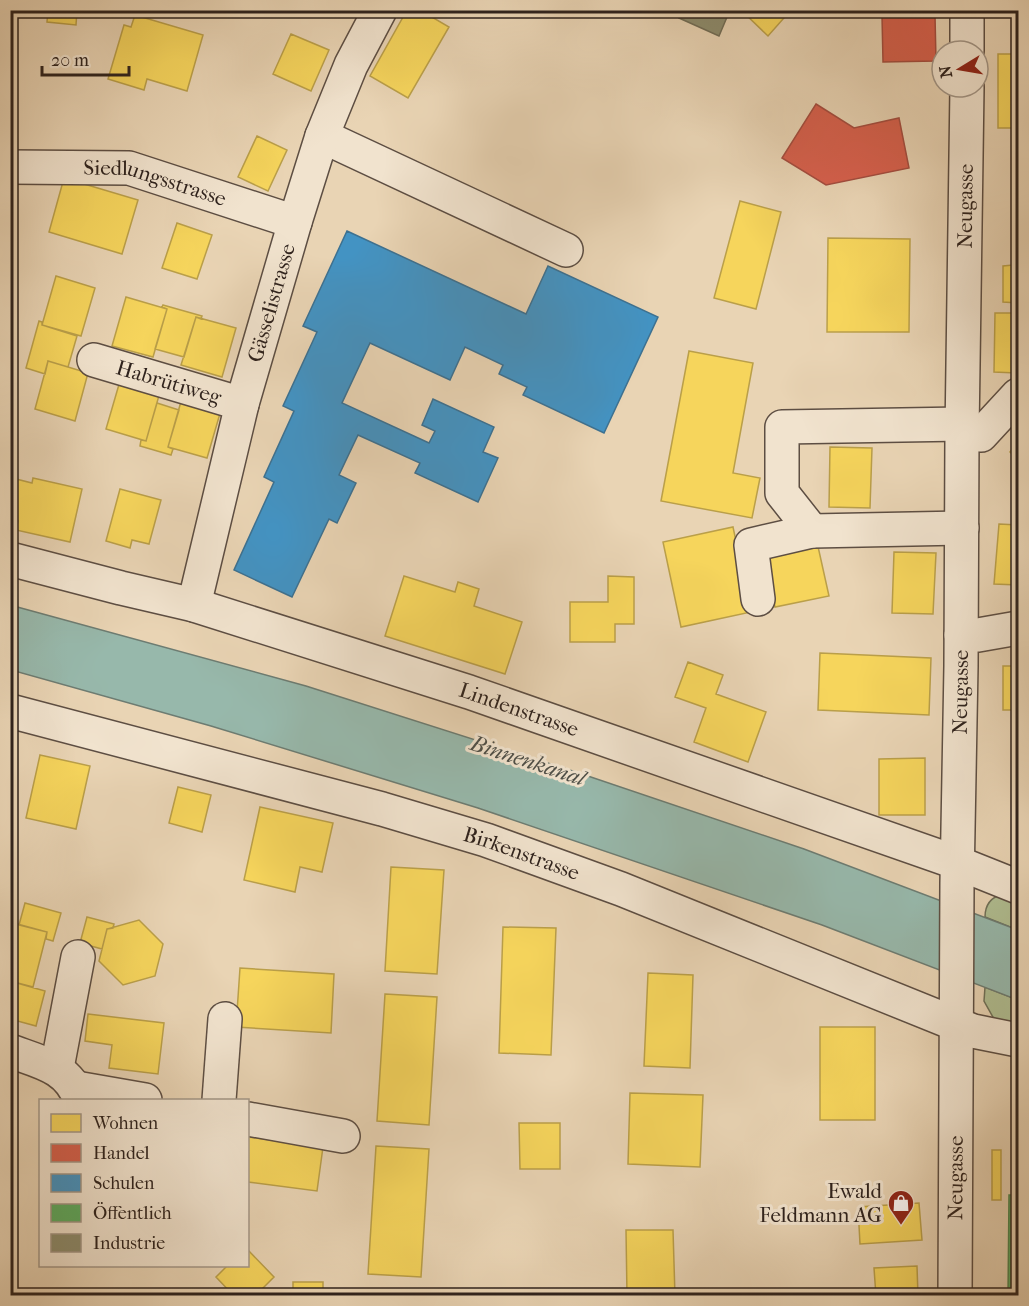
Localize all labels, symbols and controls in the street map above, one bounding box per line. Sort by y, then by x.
scale bar [42,39,129,77]
north arrow [930,39,990,99]
text: 20 m [51,50,89,71]
text: N [935,63,956,80]
street label: Siedlungsstrasse [83,156,229,211]
street label: Neugasse [953,164,978,249]
street label: Gässelistrasse [243,241,300,365]
street label: Habrütiweg [113,355,225,409]
street label: Neugasse [948,650,973,735]
street label: Lindenstrasse [456,678,582,741]
water label: Binnenkanal [466,730,591,793]
street label: Birkenstrasse [461,822,583,885]
legend [39,1099,249,1267]
text: Wohnen [92,1113,159,1134]
street label: Neugasse [943,1136,968,1220]
text: Handel [93,1143,150,1164]
text: Schulen [93,1173,155,1194]
place label: Ewald Feldmann AG [759,1179,883,1227]
shop icon: Ewald Feldmann AG [886,1188,916,1226]
text: Öffentlich [93,1202,172,1224]
text: Industrie [93,1233,165,1254]

